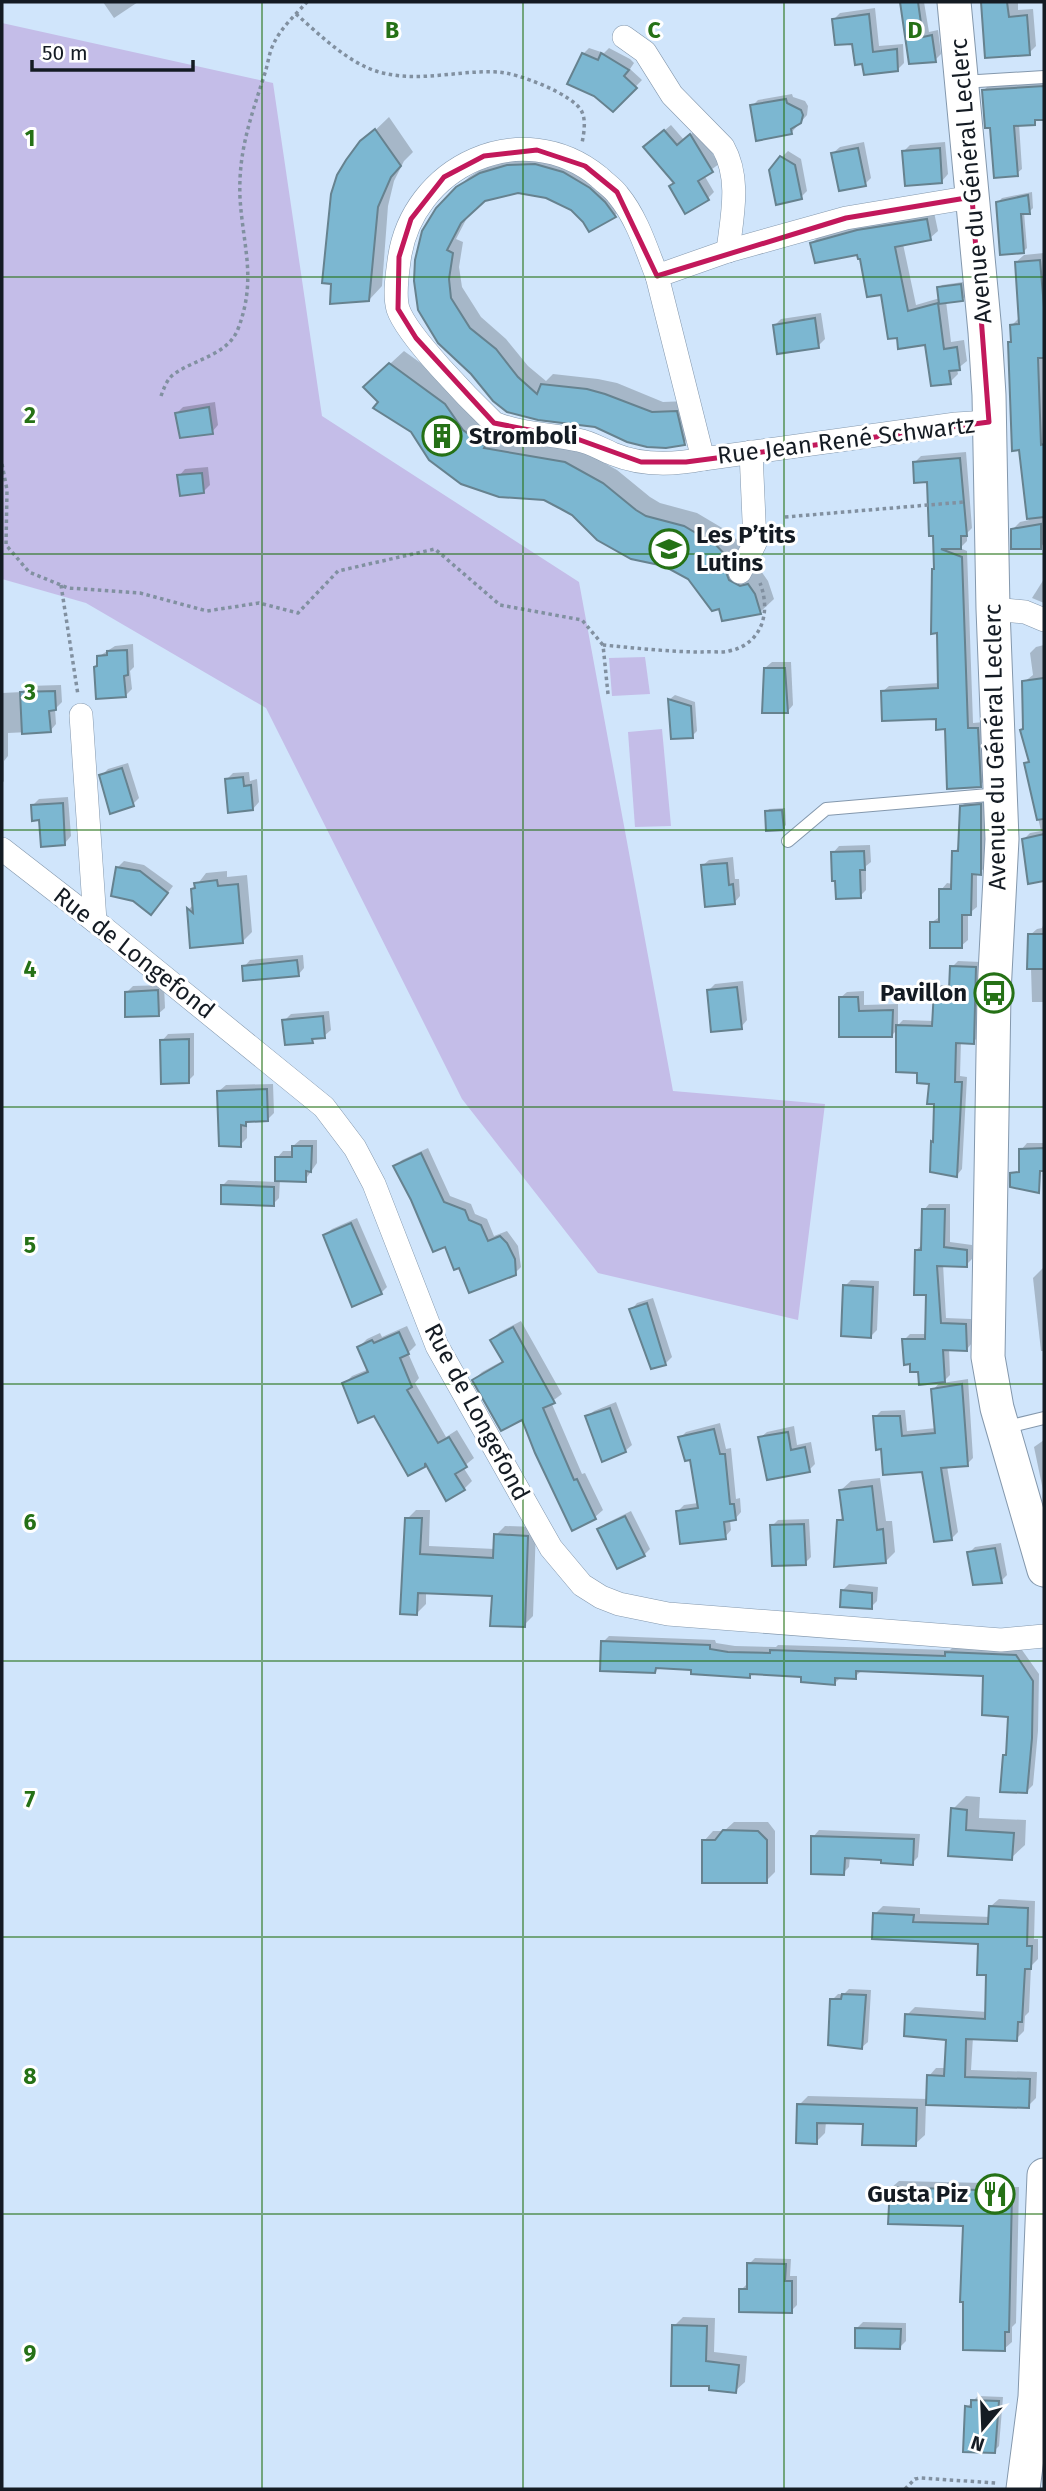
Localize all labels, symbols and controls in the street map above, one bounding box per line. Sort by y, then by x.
text: B [385,16,399,44]
text: C [647,16,661,44]
text: D [908,16,923,44]
scale bar [32,28,192,72]
street label: Avenue du Général Leclerc [945,37,997,325]
text: 50 m [42,40,88,66]
text: 1 [25,124,35,152]
text: 2 [24,401,36,429]
street label: Rue Jean René Schwartz [716,410,976,470]
building icon: Stromboli [421,415,463,457]
place label: Stromboli [469,422,577,450]
place label: Les P’tits Lutins [696,521,796,577]
school or university icon: Les P’tits Lutins [648,528,690,570]
street label: Avenue du Général Leclerc [979,603,1011,891]
text: 3 [23,678,36,706]
street label: Rue de Longefond [48,881,220,1025]
text: 4 [24,955,37,983]
bus stop icon: Pavillon [973,972,1015,1014]
place label: Pavillon [880,979,967,1007]
text: 5 [24,1231,36,1259]
street label: Rue de Longefond [418,1319,536,1505]
text: 6 [24,1508,37,1536]
text: 7 [25,1785,36,1813]
text: 8 [23,2062,37,2090]
restaurant icon: Gusta Piz [974,2173,1016,2215]
place label: Gusta Piz [867,2180,968,2208]
text: 9 [24,2339,37,2367]
north arrow [948,2393,1018,2463]
text: N [968,2431,987,2457]

